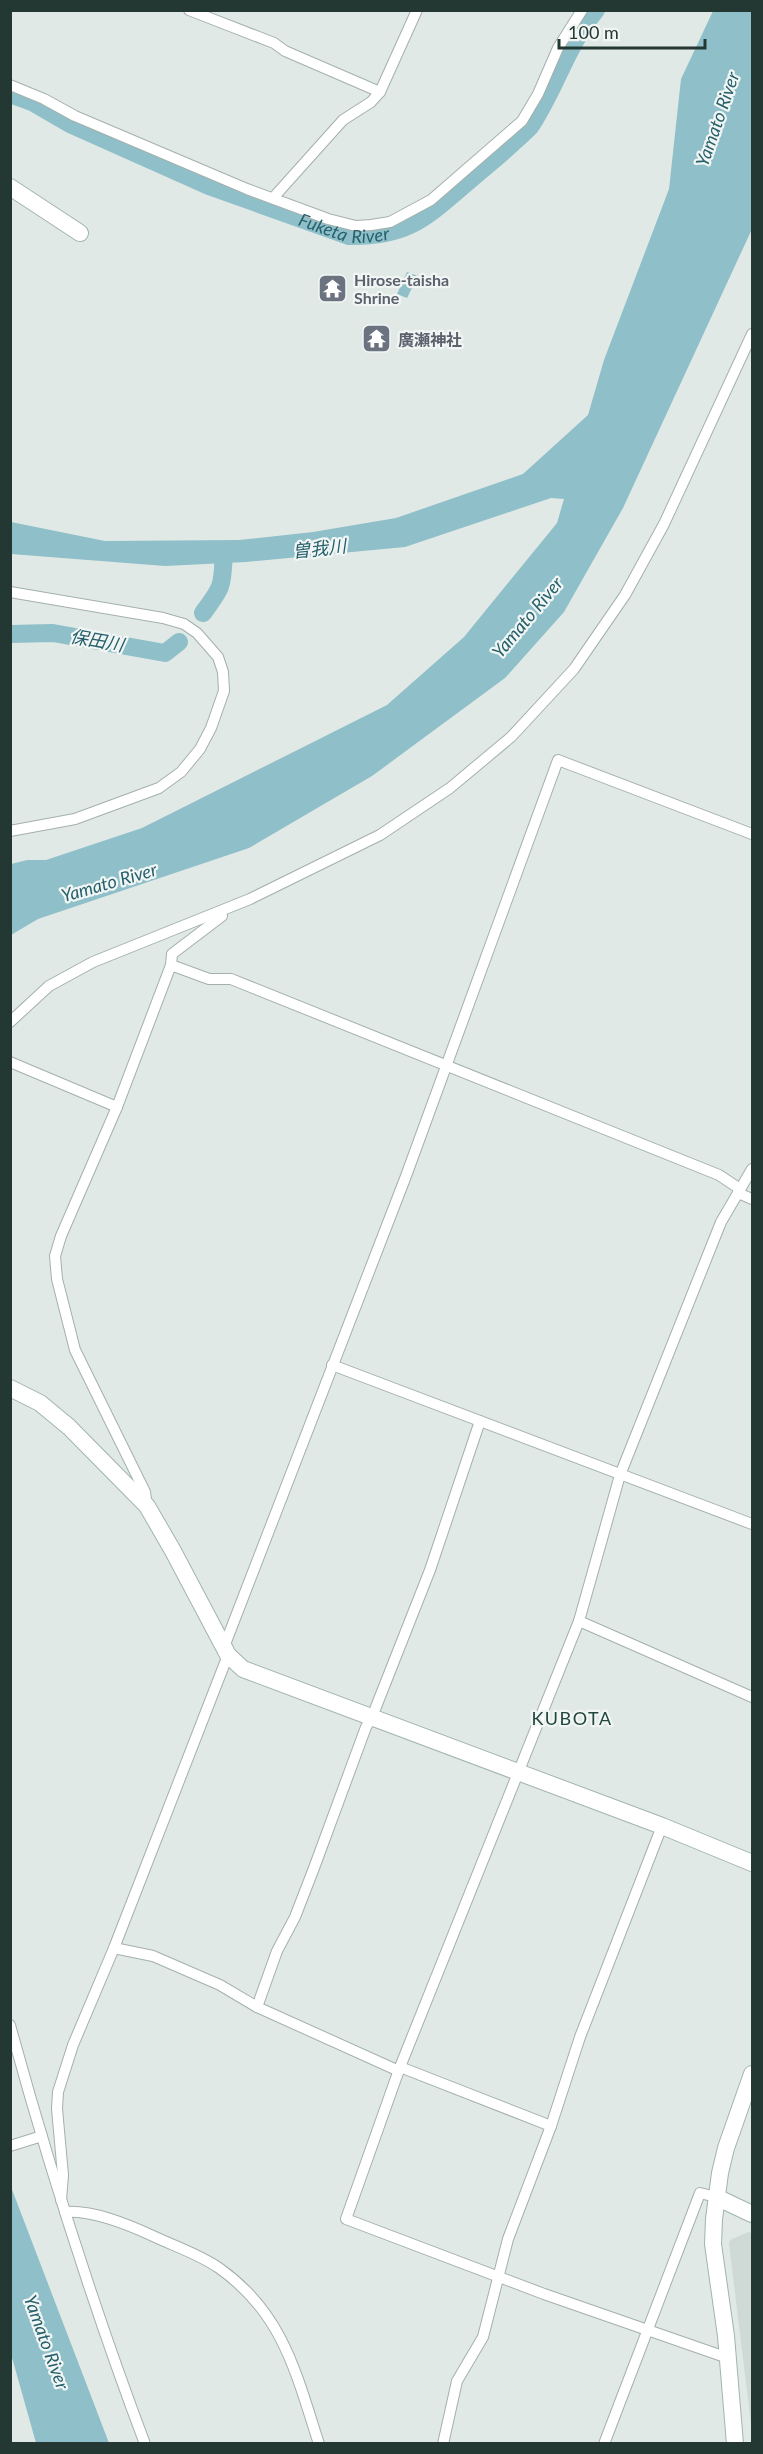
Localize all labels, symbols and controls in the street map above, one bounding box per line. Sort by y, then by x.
scale bar [559,12,704,50]
text: 100 m [568,21,619,43]
water label: Yamato River [691,68,744,169]
water label: Fuketa River [296,208,392,247]
place label: Hirose-taisha Shrine [354,270,449,307]
temple icon: Hirose-taisha Shrine [317,272,349,304]
temple icon: 廣瀬神社 [361,323,393,355]
place label: 廣瀬神社 [398,330,462,349]
water label: 曽我川 [291,534,349,562]
water label: Yamato River [487,572,568,662]
water label: 保田川 [69,624,127,656]
water label: Yamato River [59,858,160,906]
district label: KUBOTA [531,1707,613,1729]
water label: Yamato River [20,2292,74,2393]

